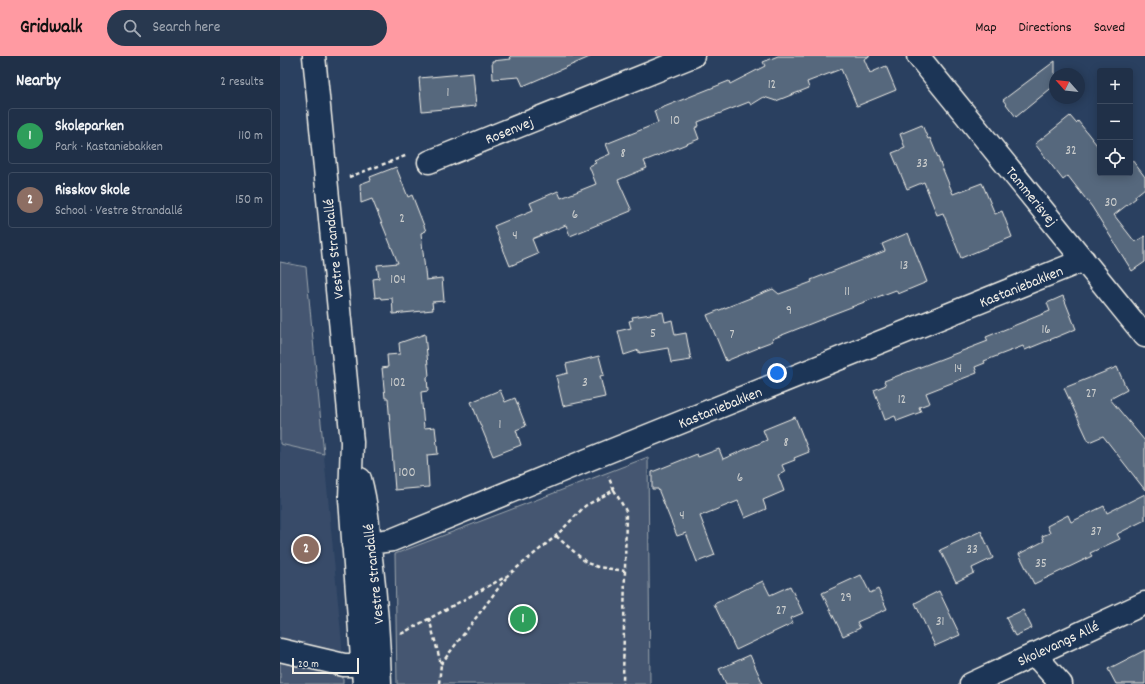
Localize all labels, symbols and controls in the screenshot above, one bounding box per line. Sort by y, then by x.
search box [107,10,387,46]
text: Gridwalk [20,15,83,42]
icon: search [121,17,143,39]
text: Search here [153,17,220,39]
text: Map [975,18,997,38]
text: Directions [1019,18,1072,38]
text: Saved [1094,18,1125,38]
north arrow [1049,68,1085,104]
map controls [1097,68,1133,176]
button: + [1097,68,1133,104]
text: Nearby [16,70,60,94]
text: 2 results [220,73,264,92]
house number: 12 [768,76,776,95]
house number: 1 [447,84,449,103]
button: − [1097,104,1133,140]
street label: Rosenvej [482,112,537,152]
house number: 10 [670,112,680,131]
text: Skoleparken [55,116,124,138]
text: 1 [29,127,31,146]
text: 110 m [238,127,263,146]
text: Park · Kastaniebakken [55,138,163,157]
button: locate [1097,140,1133,176]
house number: 32 [1065,142,1077,161]
house number: 8 [620,145,626,164]
house number: 33 [916,155,928,174]
street label: Tammerisvej [999,162,1062,232]
text: Risskov Skole [55,180,130,202]
text: 2 [27,191,33,210]
text: 150 m [235,191,263,210]
house number: 30 [1105,194,1117,213]
street label: Vestre Strandallé [319,198,351,300]
text: School · Vestre Strandallé [55,202,183,221]
house number: 6 [572,206,578,225]
house number: 2 [399,210,405,229]
house number: 4 [512,227,518,246]
house number: 13 [900,257,908,276]
street label: Kastaniebakken [977,261,1067,315]
house number: 104 [390,271,406,290]
house number: 11 [844,283,850,302]
house number: 9 [786,302,792,321]
house number: 16 [1041,321,1051,340]
house number: 5 [650,325,656,344]
house number: 7 [730,326,735,345]
house number: 14 [954,360,962,379]
your location [767,363,787,383]
house number: 102 [390,374,406,393]
house number: 3 [582,374,588,393]
street label: Kastaniebakken [676,382,766,436]
house number: 27 [1086,385,1096,404]
house number: 12 [898,391,906,410]
house number: 1 [499,416,501,435]
house number: 8 [783,434,789,453]
house number: 100 [398,464,416,483]
house number: 6 [737,469,743,488]
house number: 4 [679,507,685,526]
street label: Vestre Strandallé [359,523,391,625]
house number: 37 [1091,523,1101,542]
pin: 2 [293,534,319,564]
house number: 33 [966,541,978,560]
house number: 35 [1035,555,1047,574]
house number: 29 [840,589,852,608]
house number: 27 [776,602,786,621]
pin: 1 [510,604,536,634]
house number: 31 [936,613,944,632]
street label: Skolevangs Allé [1014,616,1103,673]
scale bar [292,656,359,675]
text: 20 m [298,657,319,673]

